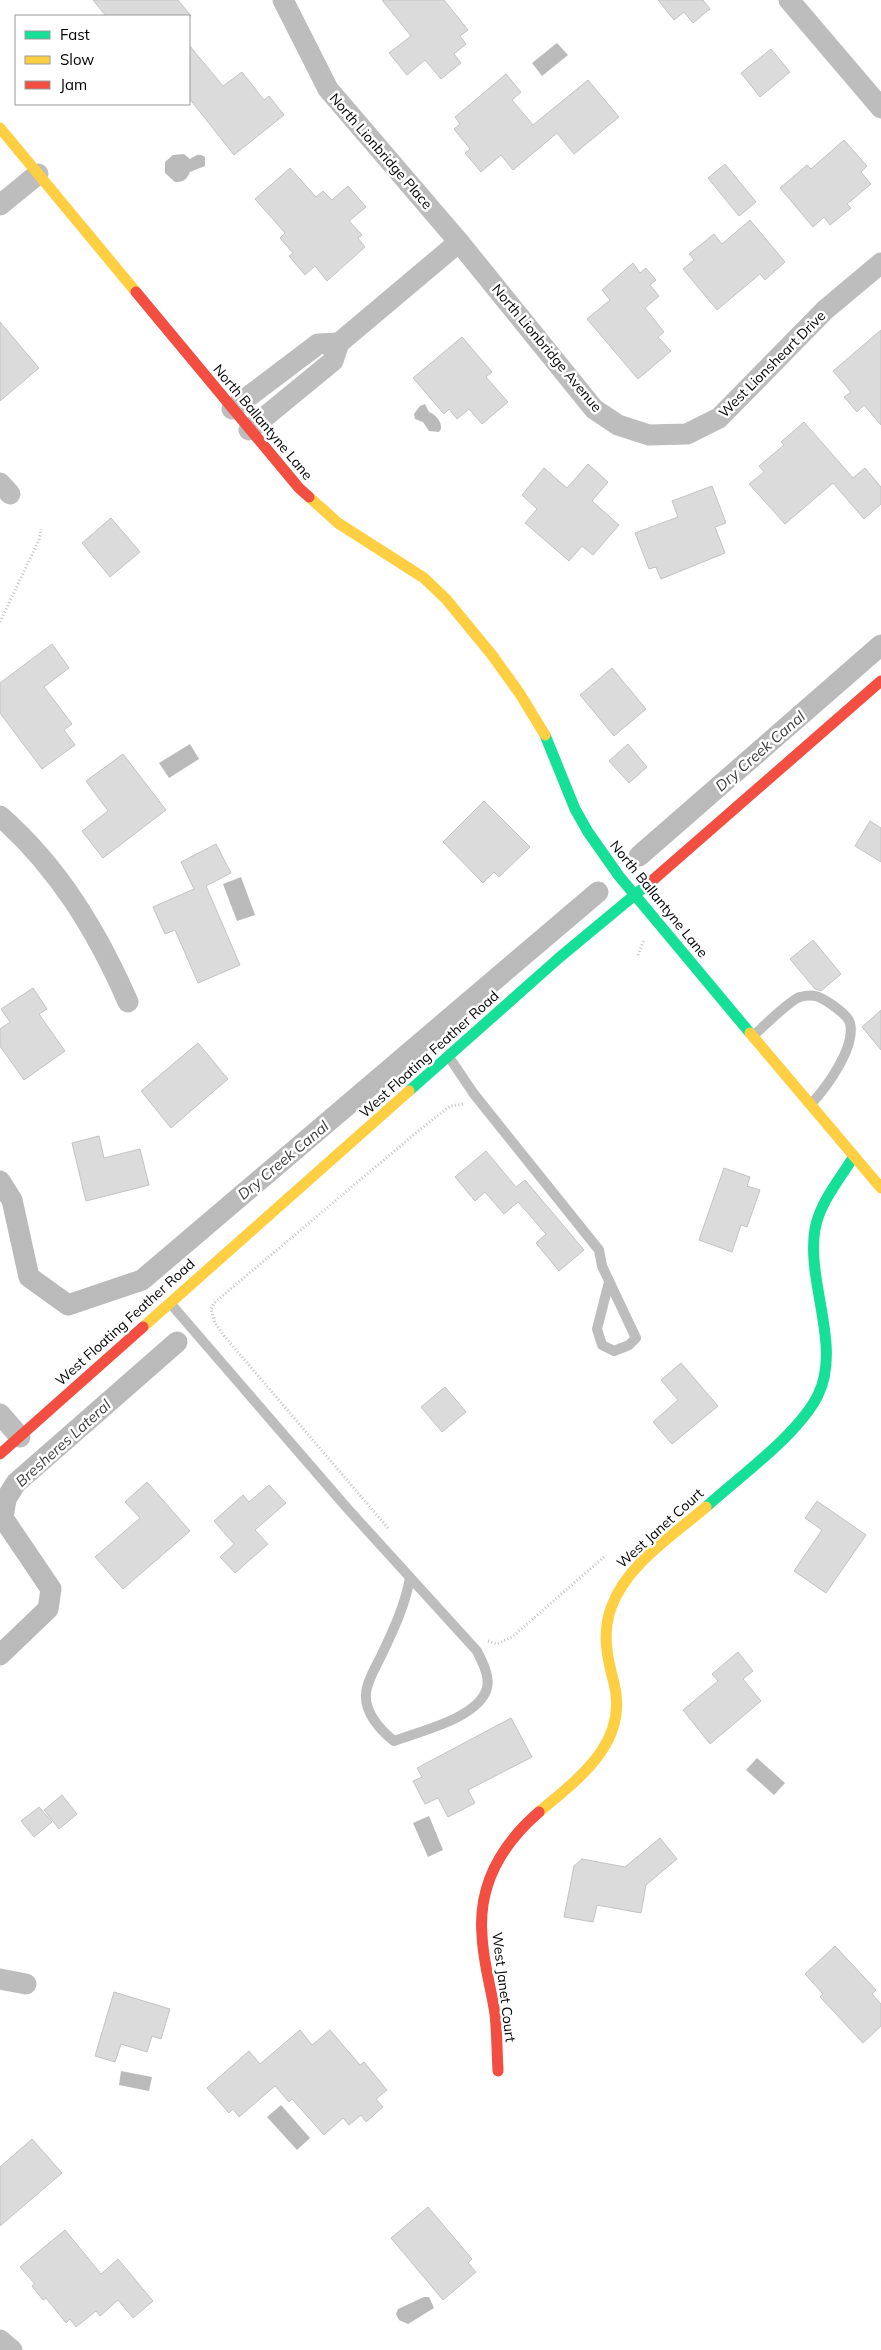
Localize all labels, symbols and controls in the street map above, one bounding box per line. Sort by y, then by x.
legend [15,15,190,105]
text: Fast [60,25,90,44]
text: Slow [60,50,94,69]
text: Jam [60,75,87,94]
street label: North Lionbridge Place [326,89,436,213]
street label: North Lionbridge Avenue [488,280,606,416]
street label: West Lionsheart Drive [715,307,829,421]
street label: North Ballantyne Lane [209,360,317,484]
water label: Dry Creek Canal [711,707,809,795]
street label: North Ballantyne Lane [606,837,712,961]
street label: West Floating Feather Road [356,987,502,1121]
water label: Dry Creek Canal [234,1116,333,1204]
street label: West Floating Feather Road [52,1255,198,1389]
water label: Bresheres Lateral [12,1395,115,1491]
street label: West Janet Court [613,1484,707,1572]
street label: West Janet Court [488,1931,520,2043]

